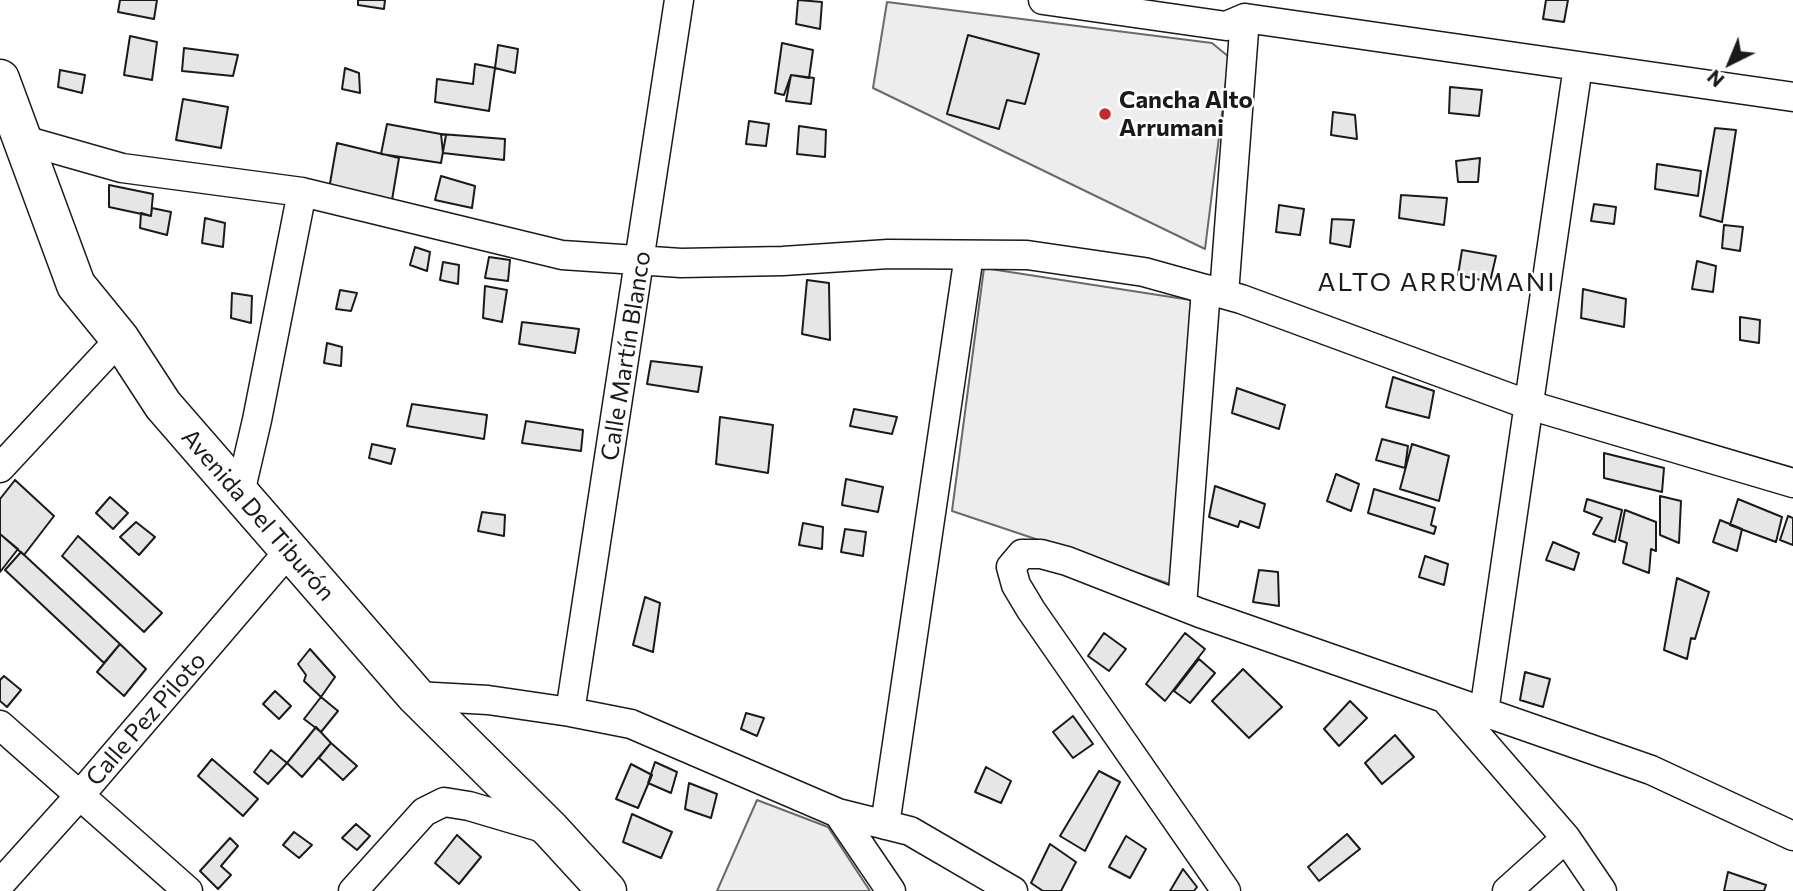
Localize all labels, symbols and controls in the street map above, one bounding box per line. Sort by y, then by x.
north arrow [1695,28,1765,98]
text: N [1702,65,1728,92]
place label: Cancha Alto Arrumani [1119,86,1253,142]
marker: Cancha Alto Arrumani [1097,106,1113,122]
street label: Calle Martín Blanco [595,249,657,463]
district label: ALTO ARRUMANI [1319,266,1555,298]
street label: Avenida Del Tiburón [175,423,341,607]
street label: Calle Pez Piloto [80,646,212,792]

